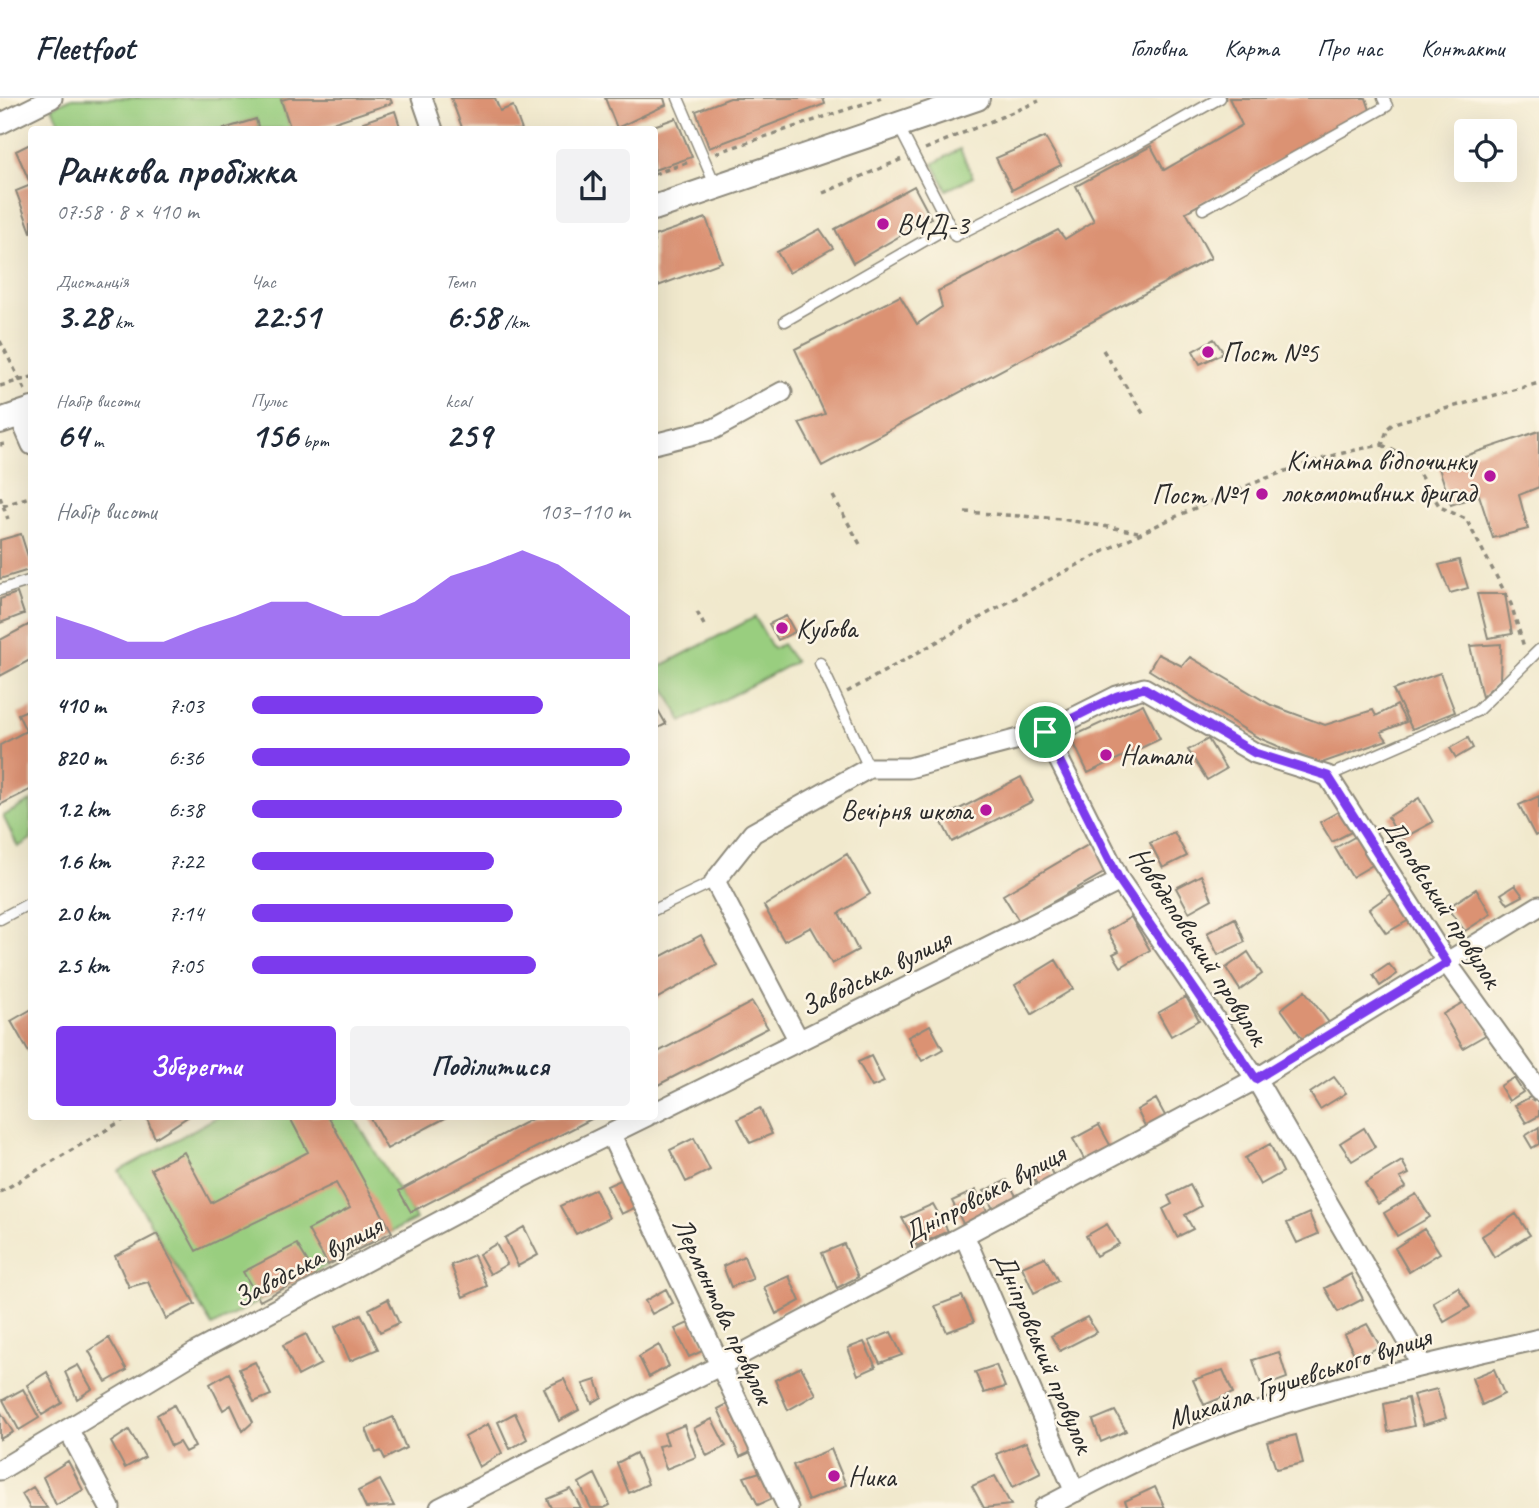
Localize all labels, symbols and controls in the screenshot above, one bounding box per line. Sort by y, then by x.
text: Fleetfoot [35,27,135,69]
text: Головна [1130,33,1186,63]
text: Карта [1224,33,1279,63]
text: Про нас [1317,33,1383,63]
text: Контакти [1421,33,1504,63]
map controls [1454,119,1517,182]
button: locate [1454,119,1517,182]
text: Ранкова пробіжка [56,147,295,194]
button: share [556,149,630,223]
text: 07:58 · 8 × 410 m [56,197,199,226]
place label: ВЧД-3 [897,207,971,242]
marker: ВЧД-3 [875,216,891,232]
text: Дистанція [56,270,129,294]
text: Час [251,270,276,294]
text: Темп [445,270,476,294]
text: 3.28 [56,294,110,339]
text: 22:51 [251,294,320,339]
text: 6:58 [445,294,500,339]
text: km [110,310,133,334]
text: /km [500,310,529,334]
place label: Пост №5 [1222,335,1320,370]
marker: Пост №5 [1200,344,1216,360]
text: Набір висоти [56,389,139,413]
text: Пульс [251,389,287,413]
text: kcal [445,389,470,413]
text: 64 [56,413,88,458]
text: 156 [251,413,298,458]
text: 259 [445,413,492,458]
text: m [88,429,104,453]
text: bpm [298,429,329,453]
place label: Кімната відпочинку локомотивних бригад [1281,443,1479,510]
marker: Кімната відпочинку локомотивних бригад [1482,468,1498,484]
place label: Пост №1 [1152,477,1249,512]
marker: Пост №1 [1254,486,1270,502]
text: Набір висоти [56,497,156,526]
text: 103–110 m [539,497,630,526]
place label: Кубова [796,611,859,646]
marker: Кубова [774,620,790,636]
text: 410 m [56,691,106,720]
text: 7:03 [168,691,204,720]
pin [1015,702,1075,762]
icon: arrive [1026,713,1064,751]
place label: Натали [1120,738,1195,773]
text: 820 m [56,743,106,772]
text: 6:36 [168,743,204,772]
marker: Натали [1098,747,1114,763]
place label: Вечірня школа [841,793,975,828]
text: 1.2 km [56,795,110,824]
text: 6:38 [168,795,204,824]
marker: Вечірня школа [978,802,994,818]
street label: Деповський провулок [1375,811,1512,996]
street label: Новодеповський провулок [1122,839,1278,1053]
text: 1.6 km [56,847,110,876]
text: 7:22 [168,847,204,876]
text: 2.0 km [56,899,110,928]
text: 7:14 [168,899,204,928]
street label: Заводська вулиця [794,920,958,1024]
text: 2.5 km [56,951,109,980]
text: 7:05 [168,951,204,980]
button: Зберегти [56,1026,336,1106]
button: Поділитися [350,1026,630,1106]
street label: Дніпровська вулиця [896,1135,1073,1251]
street label: Заводська вулиця [227,1207,390,1315]
street label: Лермонтова провулок [665,1211,783,1412]
street label: Дніпровський провулок [986,1247,1104,1460]
street label: Михайла Грушевського вулиця [1163,1318,1437,1436]
place label: Ника [848,1459,897,1494]
marker: Ника [826,1468,842,1484]

